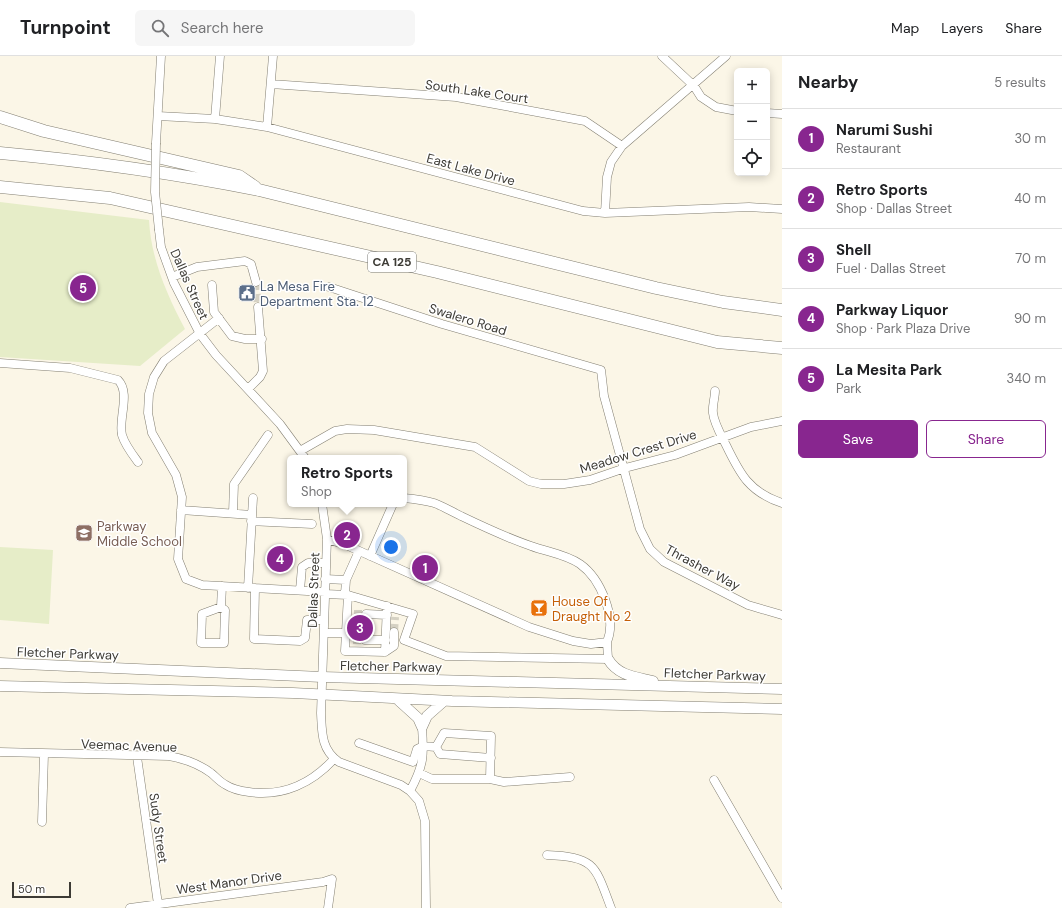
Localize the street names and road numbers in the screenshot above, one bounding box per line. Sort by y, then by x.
street label: South Lake Court [424,76,530,107]
street label: East Lake Drive [425,150,517,189]
street label: Dallas Street [166,246,213,322]
road number: CA 125 [368,252,416,272]
street label: Swalero Road [427,300,509,339]
street label: Meadow Crest Drive [578,426,699,477]
street label: Thrasher Way [662,541,743,594]
street label: Dallas Street [304,552,323,628]
street label: Fletcher Parkway [17,643,119,664]
street label: Fletcher Parkway [340,657,442,676]
street label: Fletcher Parkway [664,664,766,685]
street label: Veemac Avenue [81,735,177,756]
street label: Sudy Street [145,792,172,864]
street label: West Manor Drive [175,867,283,898]

